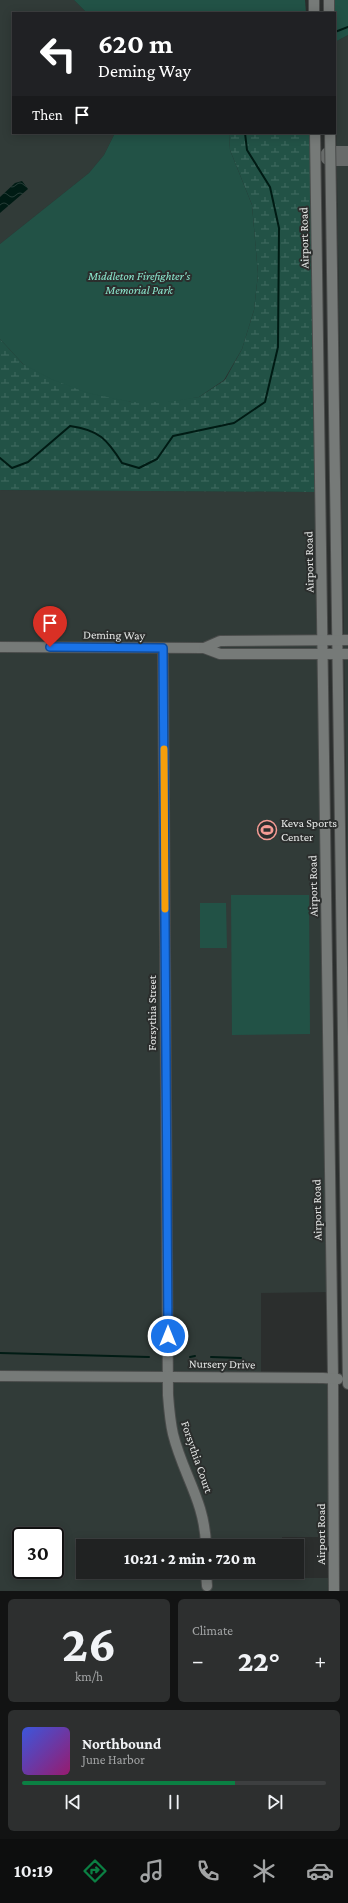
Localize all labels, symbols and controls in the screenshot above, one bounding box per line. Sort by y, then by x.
icon: left [32,28,84,80]
text: 620 m [98,28,173,59]
text: Deming Way [98,61,191,81]
icon: arrive [71,104,93,126]
text: Then [32,107,63,123]
street label: Airport Road [296,207,312,269]
park label: Middleton Firefighter's Memorial Park [87,269,190,297]
street label: Airport Road [301,531,317,593]
pin [33,606,67,647]
icon: arrive [39,612,61,634]
street label: Deming Way [83,627,146,643]
place label: Keva Sports Center [281,816,337,844]
sports icon: Keva Sports Center [256,819,278,841]
street label: Airport Road [305,855,321,917]
street label: Forsythia Street [145,974,159,1051]
street label: Airport Road [309,1179,325,1241]
position arrow [147,1315,189,1357]
street label: Nursery Drive [189,1356,255,1372]
street label: Forsythia Court [178,1419,216,1496]
street label: Airport Road [314,1503,328,1565]
speed limit sign: 30 [12,1527,64,1579]
text: 10:21 · 2 min · 720 m [124,1551,256,1567]
text: 26 [62,1614,116,1672]
text: Climate [192,1623,233,1638]
text: 22° [238,1644,280,1677]
text: − [192,1648,204,1673]
text: + [314,1648,326,1673]
text: km/h [75,1669,103,1684]
text: Northbound [82,1736,161,1752]
text: June Harbor [82,1752,145,1767]
icon: previous [62,1791,84,1813]
icon: pause [163,1791,185,1813]
icon: next [264,1791,286,1813]
icon: directions [81,1857,109,1885]
icon: music [138,1857,166,1885]
icon: phone [194,1857,222,1885]
icon: climate [250,1857,278,1885]
icon: car [306,1857,334,1885]
text: 10:19 [14,1861,53,1881]

